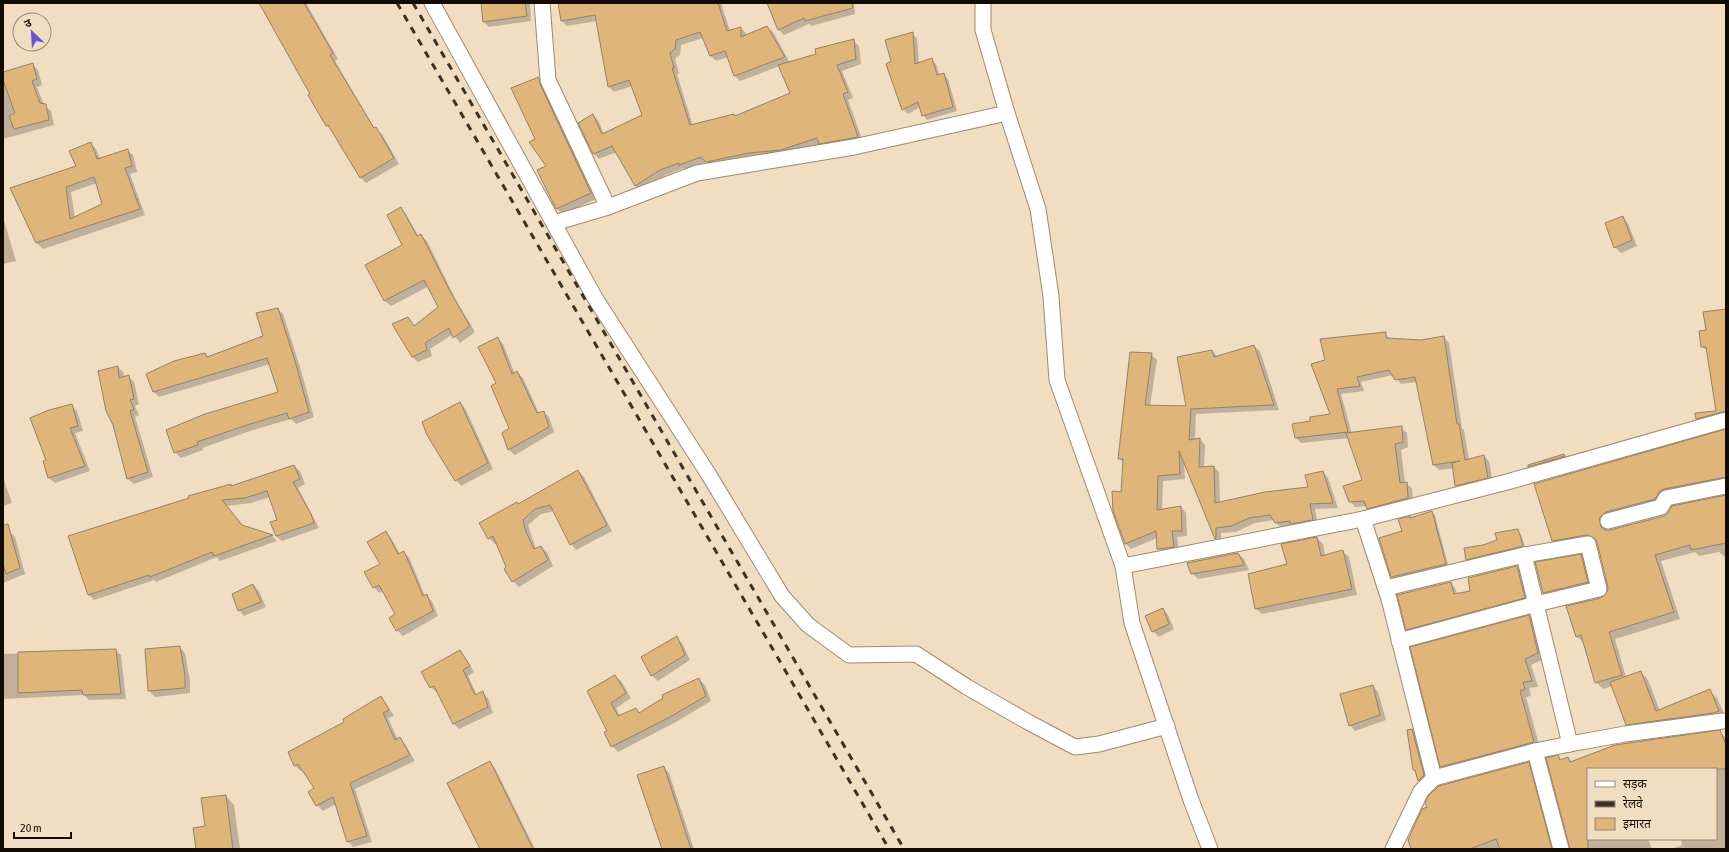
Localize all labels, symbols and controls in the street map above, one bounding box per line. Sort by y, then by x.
north arrow [12,12,52,52]
text: उ [22,16,34,30]
legend [1587,768,1717,840]
text: सड़क [1623,777,1648,791]
text: रेलवे [1623,796,1643,811]
scale bar [14,814,71,840]
text: इमारत [1623,817,1652,831]
text: 20 m [20,821,42,835]

